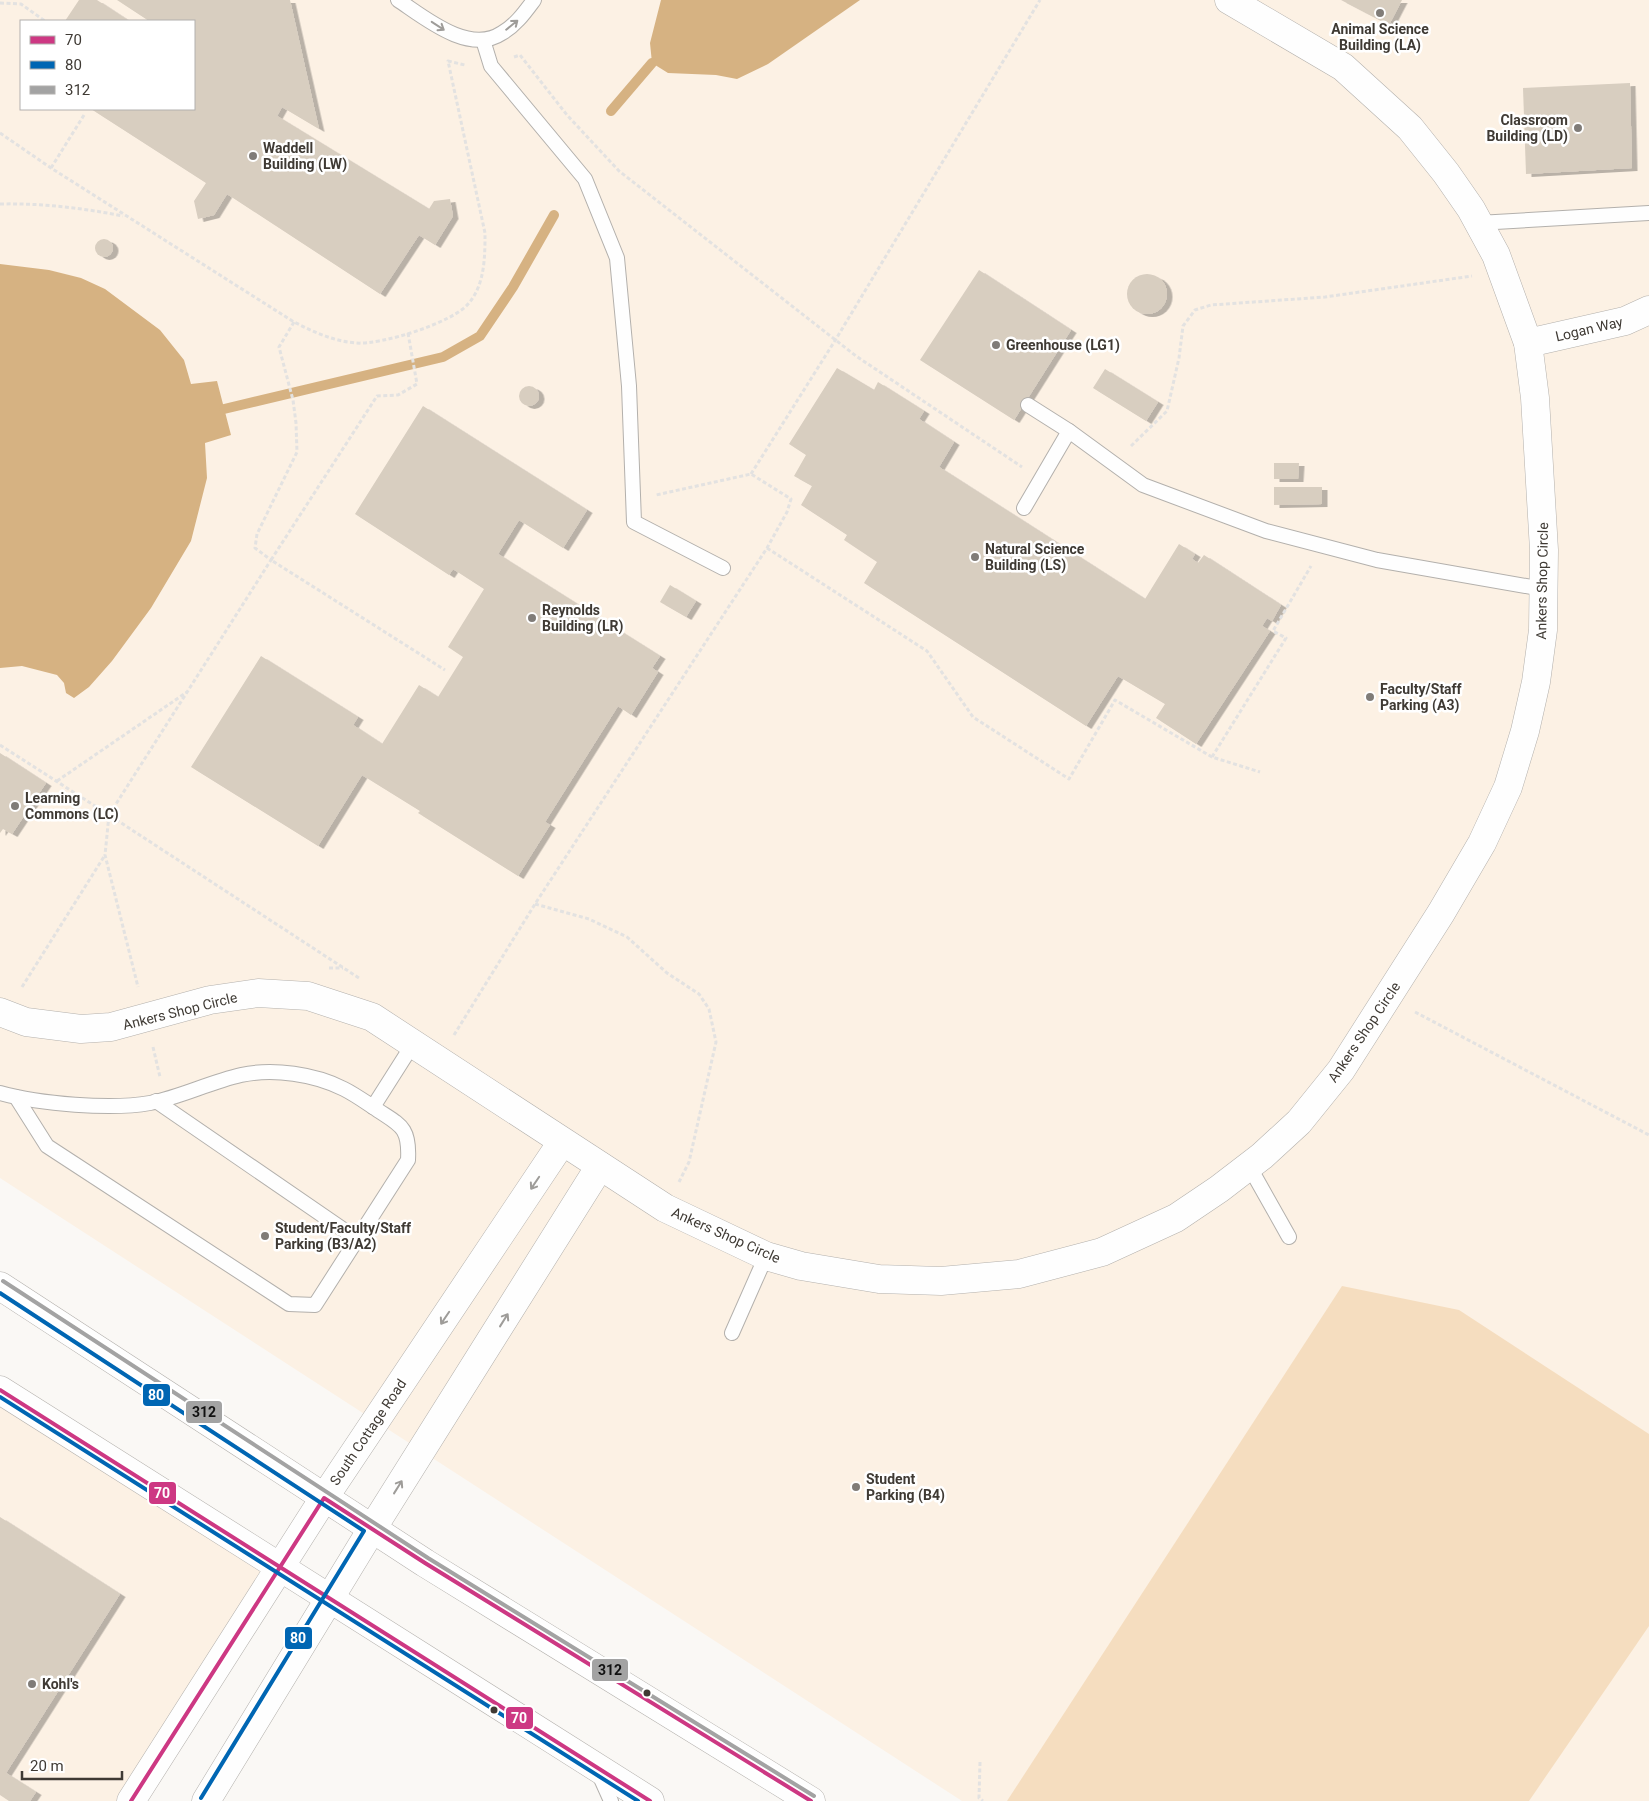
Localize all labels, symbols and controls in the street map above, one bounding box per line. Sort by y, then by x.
marker: Animal Science Building (LA) [1374,7,1386,19]
one-way arrow [506,19,519,30]
legend [20,20,195,110]
one-way arrow [431,21,445,31]
place label: Animal Science Building (LA) [1331,21,1429,54]
text: 70 [65,31,82,49]
text: 80 [65,56,82,74]
text: 312 [65,81,90,99]
place label: Classroom Building (LD) [1486,112,1568,145]
marker: Classroom Building (LD) [1572,122,1584,134]
place label: Waddell Building (LW) [263,140,347,173]
marker: Waddell Building (LW) [247,150,259,162]
street label: Logan Way [1554,313,1625,345]
place label: Greenhouse (LG1) [1006,337,1120,354]
marker: Greenhouse (LG1) [990,339,1002,351]
street label: Ankers Shop Circle [1533,522,1551,640]
place label: Natural Science Building (LS) [985,541,1085,574]
marker: Natural Science Building (LS) [969,551,981,563]
place label: Reynolds Building (LR) [542,602,624,635]
marker: Reynolds Building (LR) [526,612,538,624]
place label: Faculty/Staff Parking (A3) [1380,681,1463,714]
marker: Faculty/Staff Parking (A3) [1364,691,1376,703]
place label: Learning Commons (LC) [25,790,119,823]
marker: Learning Commons (LC) [9,800,21,812]
street label: Ankers Shop Circle [1325,979,1403,1085]
street label: Ankers Shop Circle [121,989,239,1033]
one-way arrow [530,1175,540,1189]
street label: Ankers Shop Circle [669,1204,783,1266]
place label: Student/Faculty/Staff Parking (B3/A2) [275,1220,412,1253]
marker: Student/Faculty/Staff Parking (B3/A2) [259,1230,271,1242]
one-way arrow [440,1310,450,1324]
one-way arrow [499,1314,509,1328]
street label: South Cottage Road [327,1376,409,1488]
line badge: 80 [142,1383,171,1407]
text: 80 [148,1387,164,1403]
line badge: 312 [185,1400,223,1424]
text: 312 [192,1404,216,1420]
place label: Student Parking (B4) [866,1471,945,1504]
line badge: 70 [148,1481,177,1505]
one-way arrow [394,1481,404,1495]
marker: Student Parking (B4) [850,1481,862,1493]
text: 70 [154,1485,170,1501]
line badge: 80 [284,1626,313,1650]
text: 80 [290,1630,306,1646]
line badge: 312 [591,1658,629,1682]
text: 312 [598,1662,622,1678]
place label: Kohl's [42,1676,79,1692]
marker: Kohl's [26,1678,38,1690]
unlabelled marker [642,1688,652,1698]
unlabelled marker [489,1705,499,1715]
line badge: 70 [505,1706,534,1730]
text: 70 [511,1710,527,1726]
scale bar [22,1748,122,1780]
text: 20 m [30,1757,64,1775]

